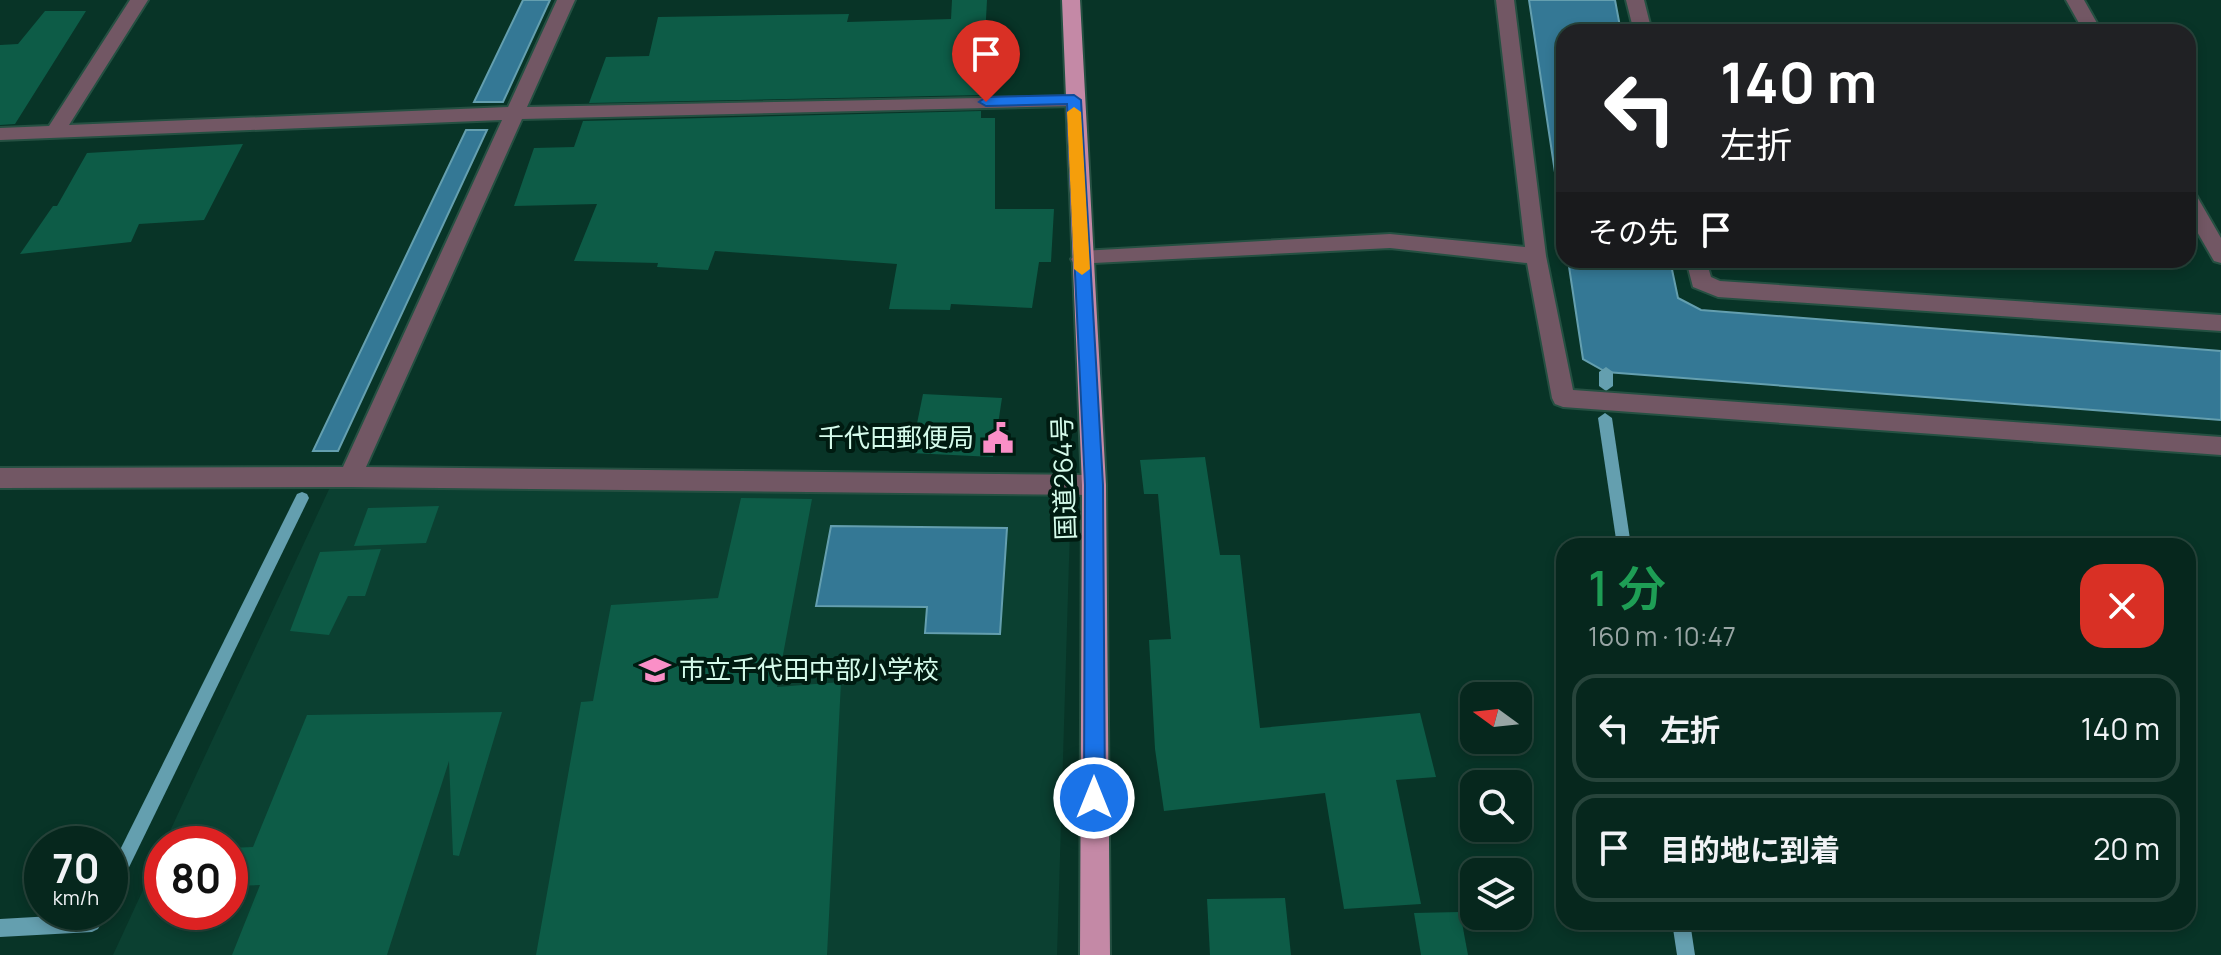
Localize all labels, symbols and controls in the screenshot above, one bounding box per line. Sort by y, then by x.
pin [952,20,1020,102]
icon: arrive [964,32,1008,76]
text: 140 m [1720,43,1877,120]
icon: left [1588,56,1692,160]
text: 左折 [1720,120,1792,169]
icon: arrive [1694,208,1738,252]
text: その先 [1588,211,1678,252]
street label: 国道264号 [1043,415,1083,541]
place label: 千代田郵便局 [818,419,974,455]
public building icon: 千代田郵便局 [981,421,1015,455]
text: 1 分 [1588,555,1666,620]
button: close [2080,564,2164,648]
text: 160 m · 10:47 [1588,618,1736,654]
place label: 市立千代田中部小学校 [679,651,939,687]
school or university icon: 市立千代田中部小学校 [638,653,672,687]
north arrow [1460,682,1532,754]
map controls [1460,682,1532,930]
icon: left [1592,706,1636,750]
text: 140 m [2081,708,2160,749]
text: 左折 [1660,709,1720,750]
position arrow [1052,756,1136,840]
button: search [1460,770,1532,842]
speed limit sign: 80 [144,826,248,930]
icon: arrive [1592,826,1636,870]
text: 20 m [2093,828,2160,869]
text: 目的地に到着 [1660,829,1840,870]
text: 70 [52,840,100,895]
button: layers [1460,858,1532,930]
text: km/h [53,884,99,911]

